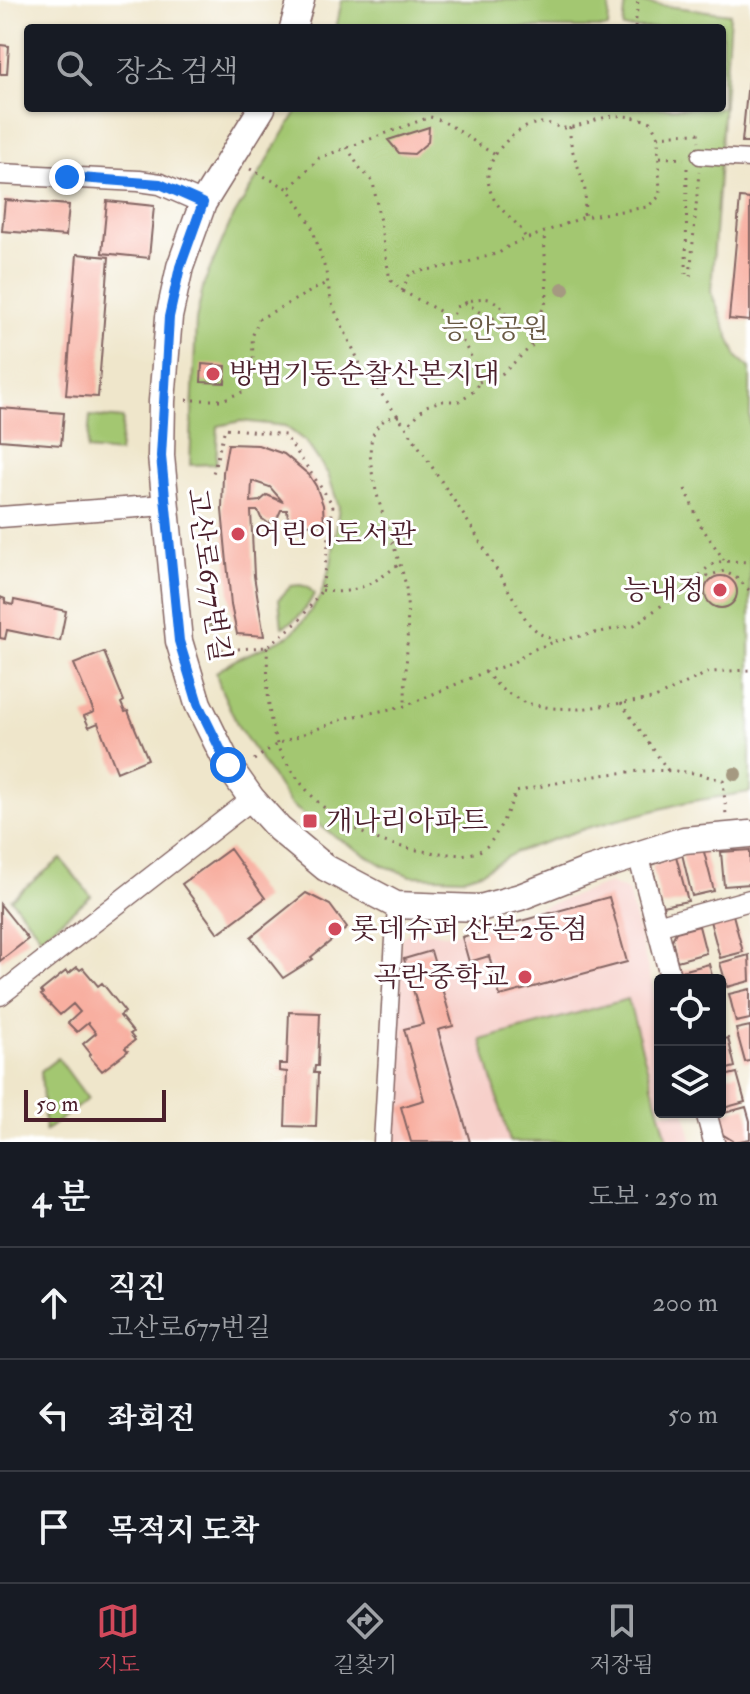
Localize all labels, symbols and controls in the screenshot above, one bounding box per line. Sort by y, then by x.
search box [24,24,726,112]
icon: search [52,46,96,90]
text: 장소 검색 [116,53,238,90]
route end [49,159,85,195]
park label: 능안공원 [441,312,549,347]
place label: 방범기동순찰산본지대 [229,357,499,392]
marker: 방범기동순찰산본지대 [204,365,222,383]
street label: 고산로677번길 [178,486,238,664]
place label: 어린이도서관 [254,517,416,552]
marker: 어린이도서관 [229,525,247,543]
place label: 능내정 [623,573,704,608]
marker: 능내정 [711,581,729,599]
route start [210,747,246,783]
place label: 개나리아파트 [326,804,488,839]
marker: 개나리아파트 [301,812,319,830]
place label: 롯데슈퍼 산본2동점 [351,912,587,947]
marker: 롯데슈퍼 산본2동점 [326,920,344,938]
place label: 곡란중학교 [374,960,509,995]
marker: 곡란중학교 [516,968,534,986]
map controls [654,974,726,1118]
button: locate [654,974,726,1046]
button: layers [654,1046,726,1118]
scale bar [24,1086,166,1122]
text: 50 m [36,1090,78,1118]
text: 4 분 [32,1176,90,1219]
text: 도보 · 250 m [588,1181,718,1213]
text: 직진 [108,1269,166,1306]
icon: ahead [32,1281,76,1325]
text: 200 m [653,1287,718,1319]
text: 고산로677번길 [108,1312,271,1344]
icon: left [32,1393,76,1437]
text: 50 m [668,1399,718,1431]
text: 좌회전 [108,1400,195,1437]
icon: arrive [32,1505,76,1549]
text: 목적지 도착 [108,1512,259,1549]
tab: 지도 [96,1599,140,1679]
tab: 길찾기 [333,1599,397,1679]
tab: 저장됨 [590,1599,654,1679]

